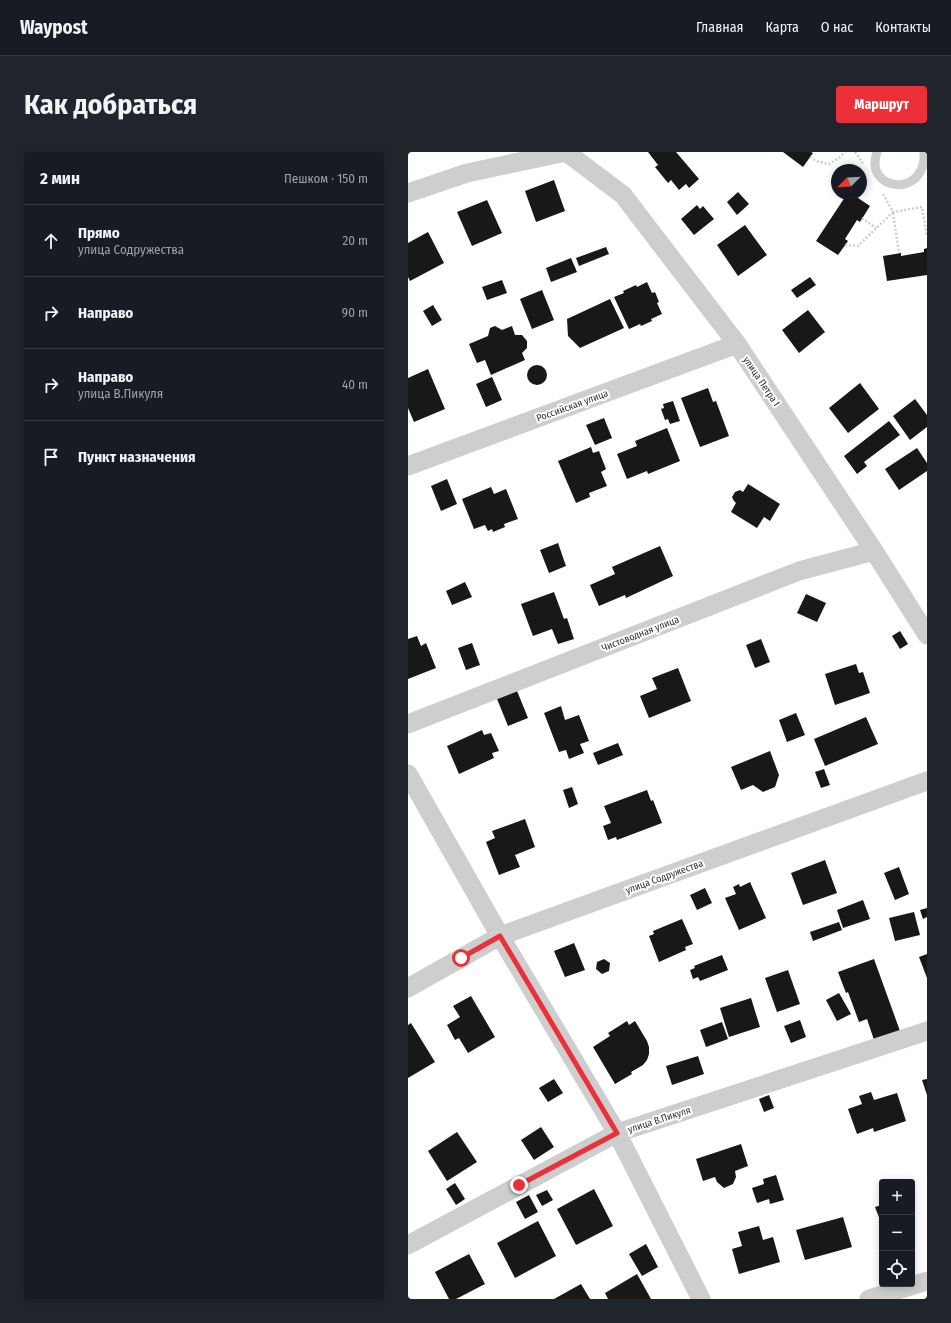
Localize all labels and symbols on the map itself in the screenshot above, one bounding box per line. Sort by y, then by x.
north arrow [831,164,867,200]
street label: улица Петра I [740,354,782,409]
street label: Российская улица [535,387,610,424]
street label: Чистоводная улица [600,614,681,654]
street label: улица Содружества [624,857,705,897]
route start [452,949,470,967]
street label: улица В.Пикуля [626,1104,692,1136]
route end [510,1176,528,1194]

